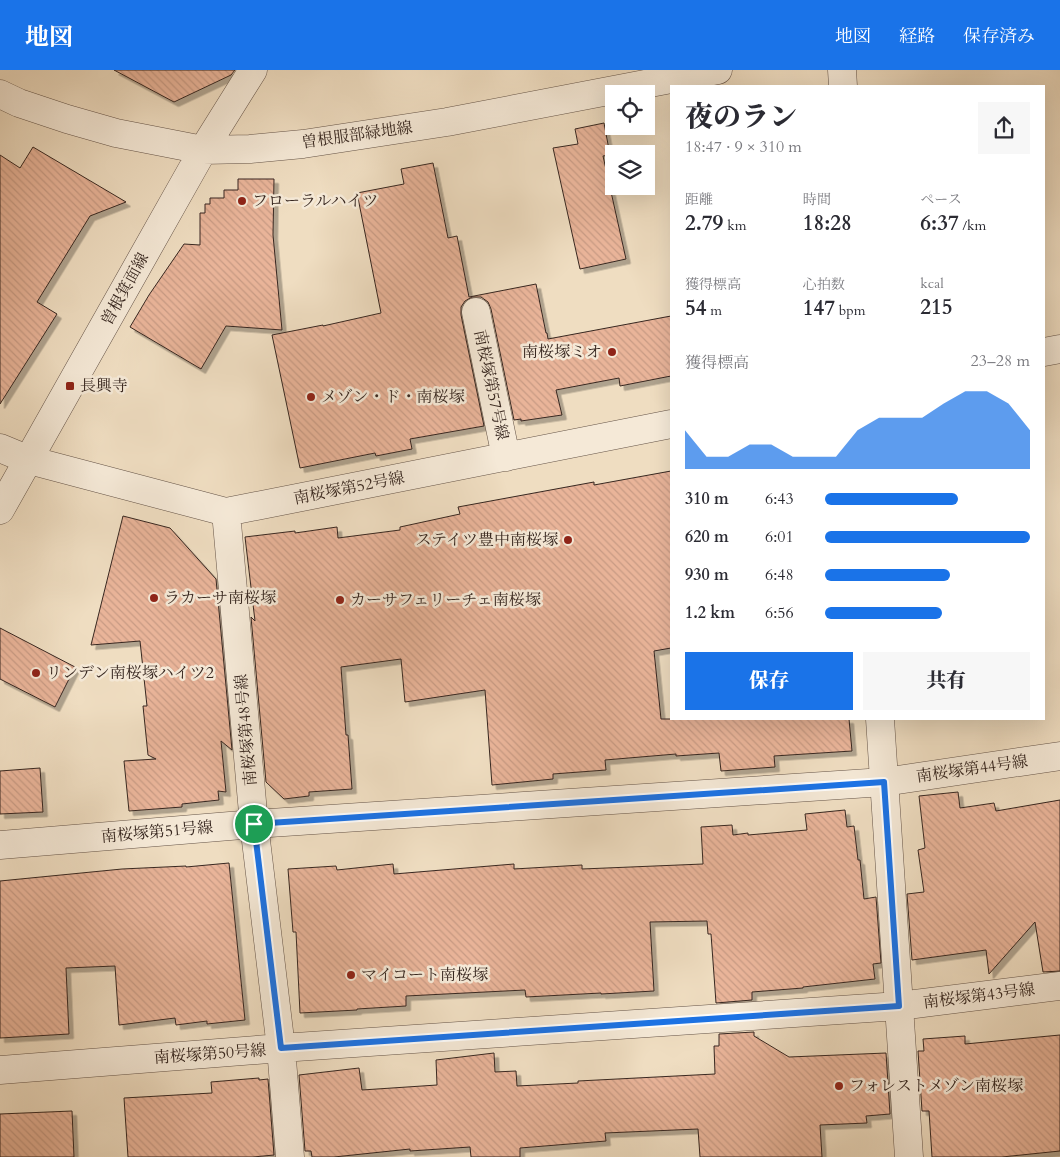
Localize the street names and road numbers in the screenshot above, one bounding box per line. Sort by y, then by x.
street label: 曽根服部緑地線 [300,116,414,154]
street label: 曽根箕面線 [96,249,154,329]
street label: 南桜塚第57号線 [469,328,513,442]
street label: 南桜塚第52号線 [292,466,406,510]
street label: 南桜塚第48号線 [230,673,262,787]
street label: 南桜塚第44号線 [915,750,1029,788]
street label: 南桜塚第51号線 [100,816,214,848]
street label: 南桜塚第43号線 [922,978,1036,1014]
street label: 南桜塚第50号線 [153,1039,267,1069]

